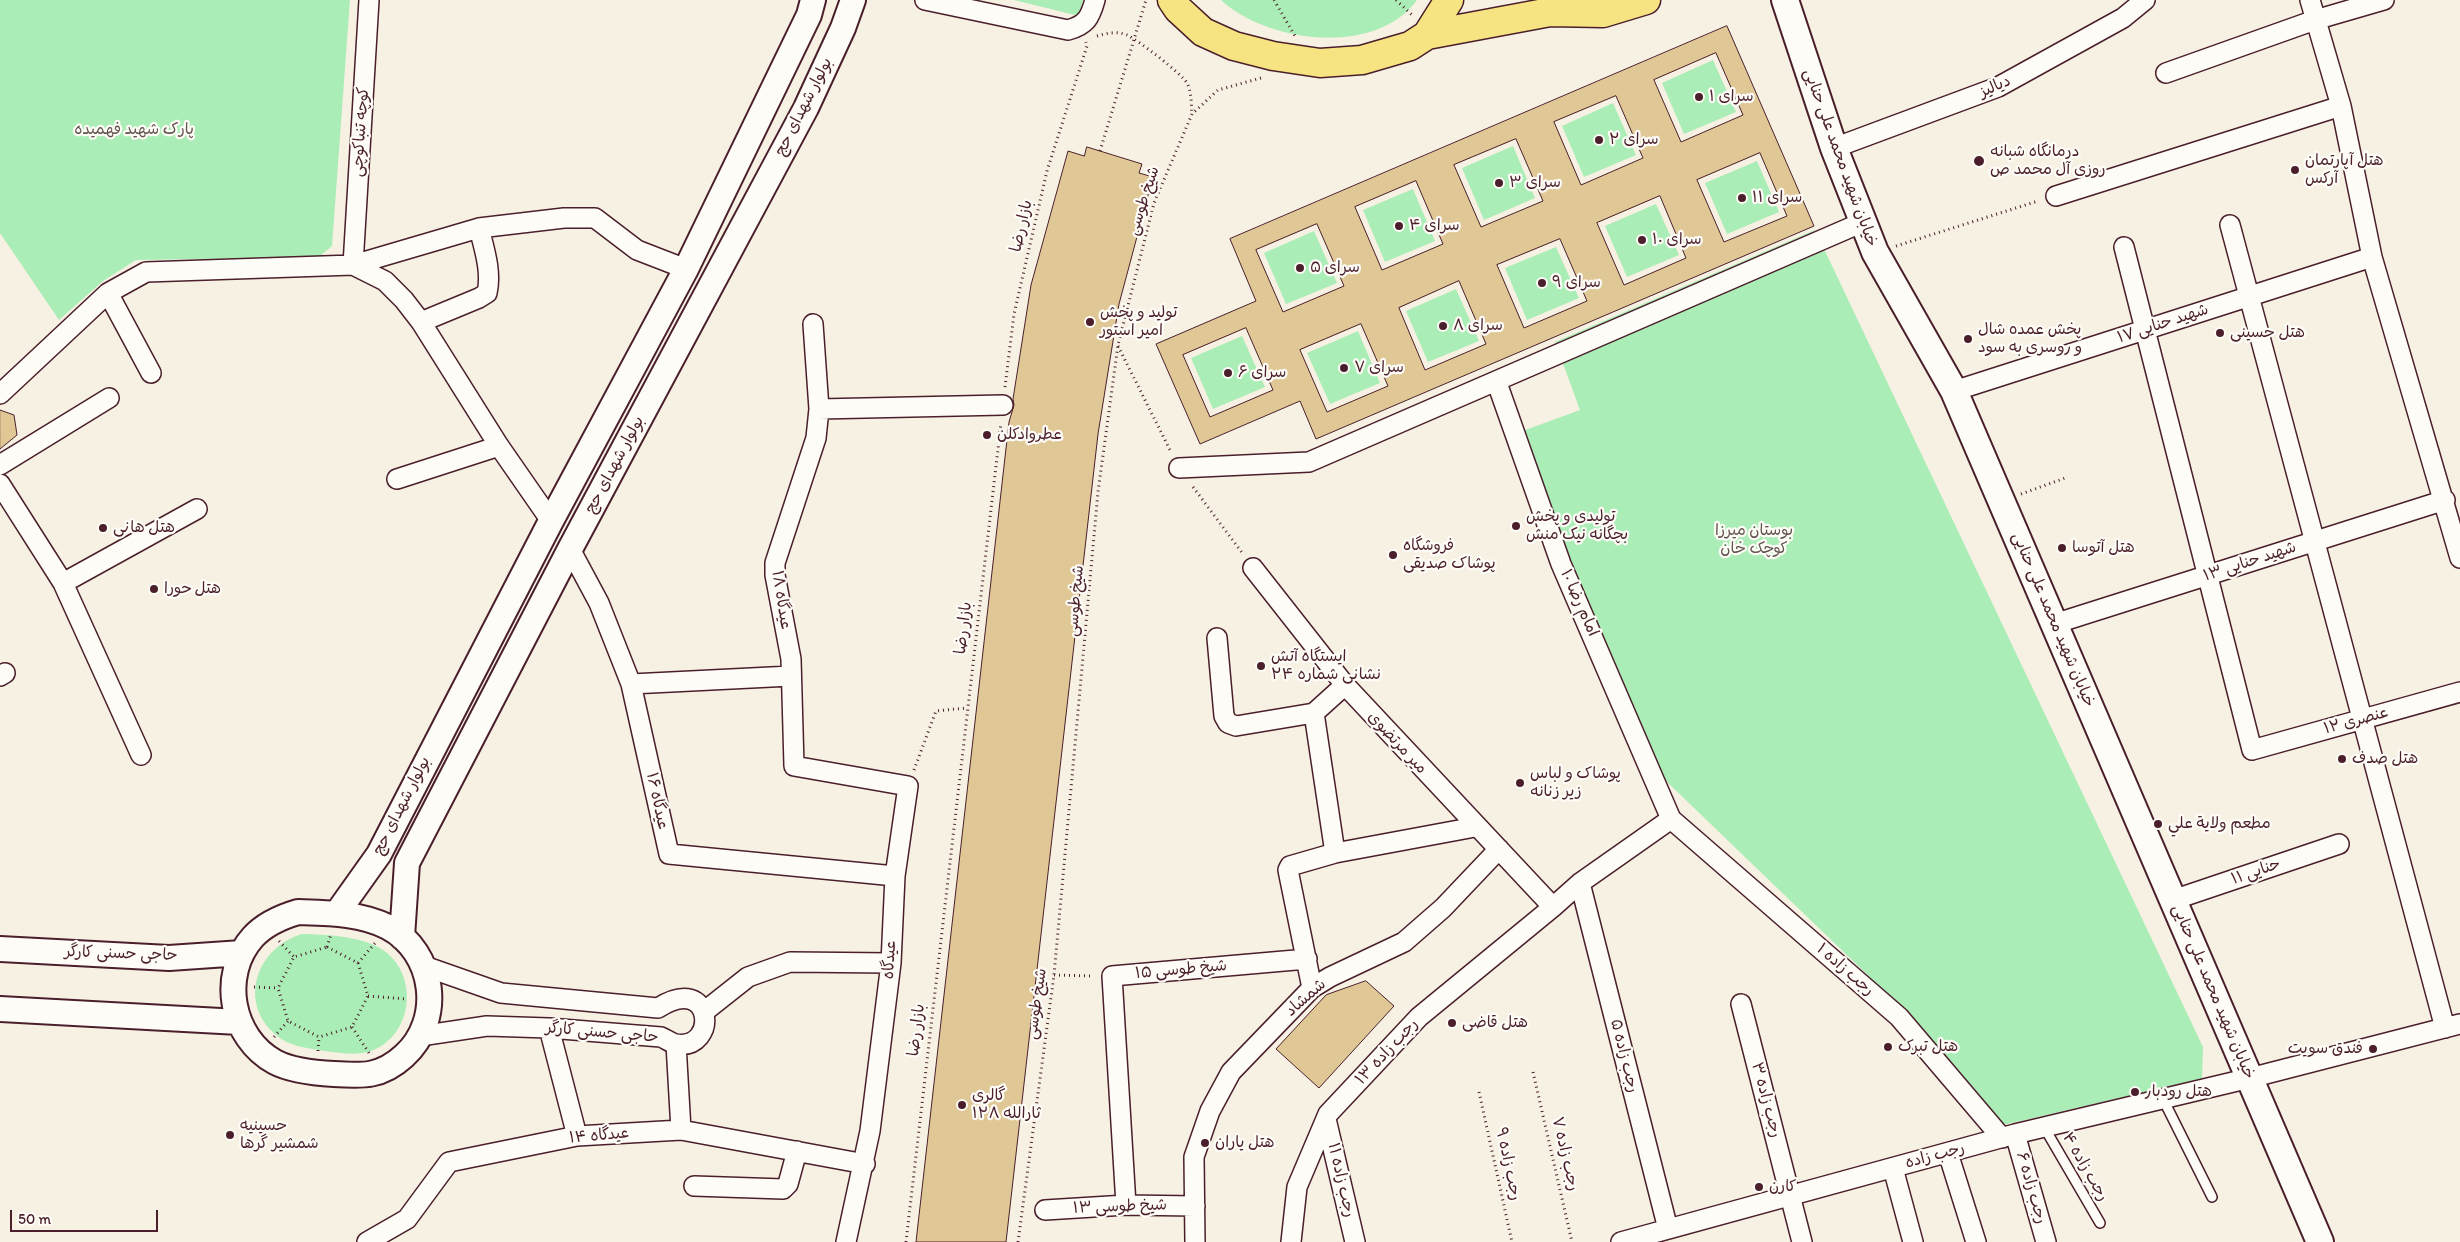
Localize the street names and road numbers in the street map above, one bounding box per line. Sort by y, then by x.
street label: بولوار شهدای حج [771,55,837,159]
street label: خیابان شهید محمد علی حنایی [1799,66,1881,250]
street label: دیالیز [1976,72,2014,102]
street label: کوچه تنباکوچی [348,86,374,178]
street label: شیخ طوسی [1124,164,1164,238]
street label: بازار رضا [1007,198,1037,254]
street label: شهید حنایی ۱۷ [2115,300,2211,348]
street label: بولوار شهدای حج [581,413,649,517]
street label: خیابان شهید محمد علی حنایی [2007,530,2099,710]
street label: شهید حنایی ۱۳ [2201,538,2299,586]
street label: شیخ طوسی [1063,564,1089,638]
street label: امام رضا ۱۰ [1556,566,1602,640]
street label: عیدگاه ۱۸ [767,569,795,631]
street label: بازار رضا [951,601,977,655]
street label: عنصری ۱۲ [2322,703,2390,739]
street label: میر مرتضوی [1363,708,1431,778]
street label: بولوار شهدای حج [369,754,435,858]
street label: عیدگاه ۱۶ [642,771,672,831]
street label: حنایی ۱۱ [2229,855,2283,889]
street label: خیابان شهید محمد علی حنایی [2167,902,2259,1082]
street label: عیدگاه [879,940,901,980]
street label: رجب زاده ۱ [1812,940,1878,1000]
street label: حاجی حسنی کارگر [64,942,178,966]
street label: ۱۵ شیخ طوسی [1134,956,1228,984]
street label: شیخ طوسی [1023,967,1051,1041]
street label: شمشاد [1282,975,1330,1021]
street label: بازار رضا [904,1003,930,1057]
street label: رجب زاده ۱۳ [1352,1015,1422,1089]
street label: رجب زاده ۵ [1606,1017,1642,1095]
street label: حاجی حسنی کارگر [545,1018,659,1048]
street label: رجب زاده ۳ [1747,1060,1785,1140]
street label: رجب زاده ۷ [1547,1115,1583,1193]
street label: عیدگاه ۱۴ [568,1124,630,1148]
street label: رجب زاده ۹ [1491,1126,1525,1202]
street label: رجب زاده ۴ [2058,1129,2112,1205]
street label: رجب زاده [1903,1139,1967,1173]
street label: رجب زاده ۱۱ [1323,1141,1359,1219]
street label: رجب زاده ۶ [2012,1150,2050,1226]
street label: شیخ طوسی ۱۳ [1073,1196,1167,1218]

